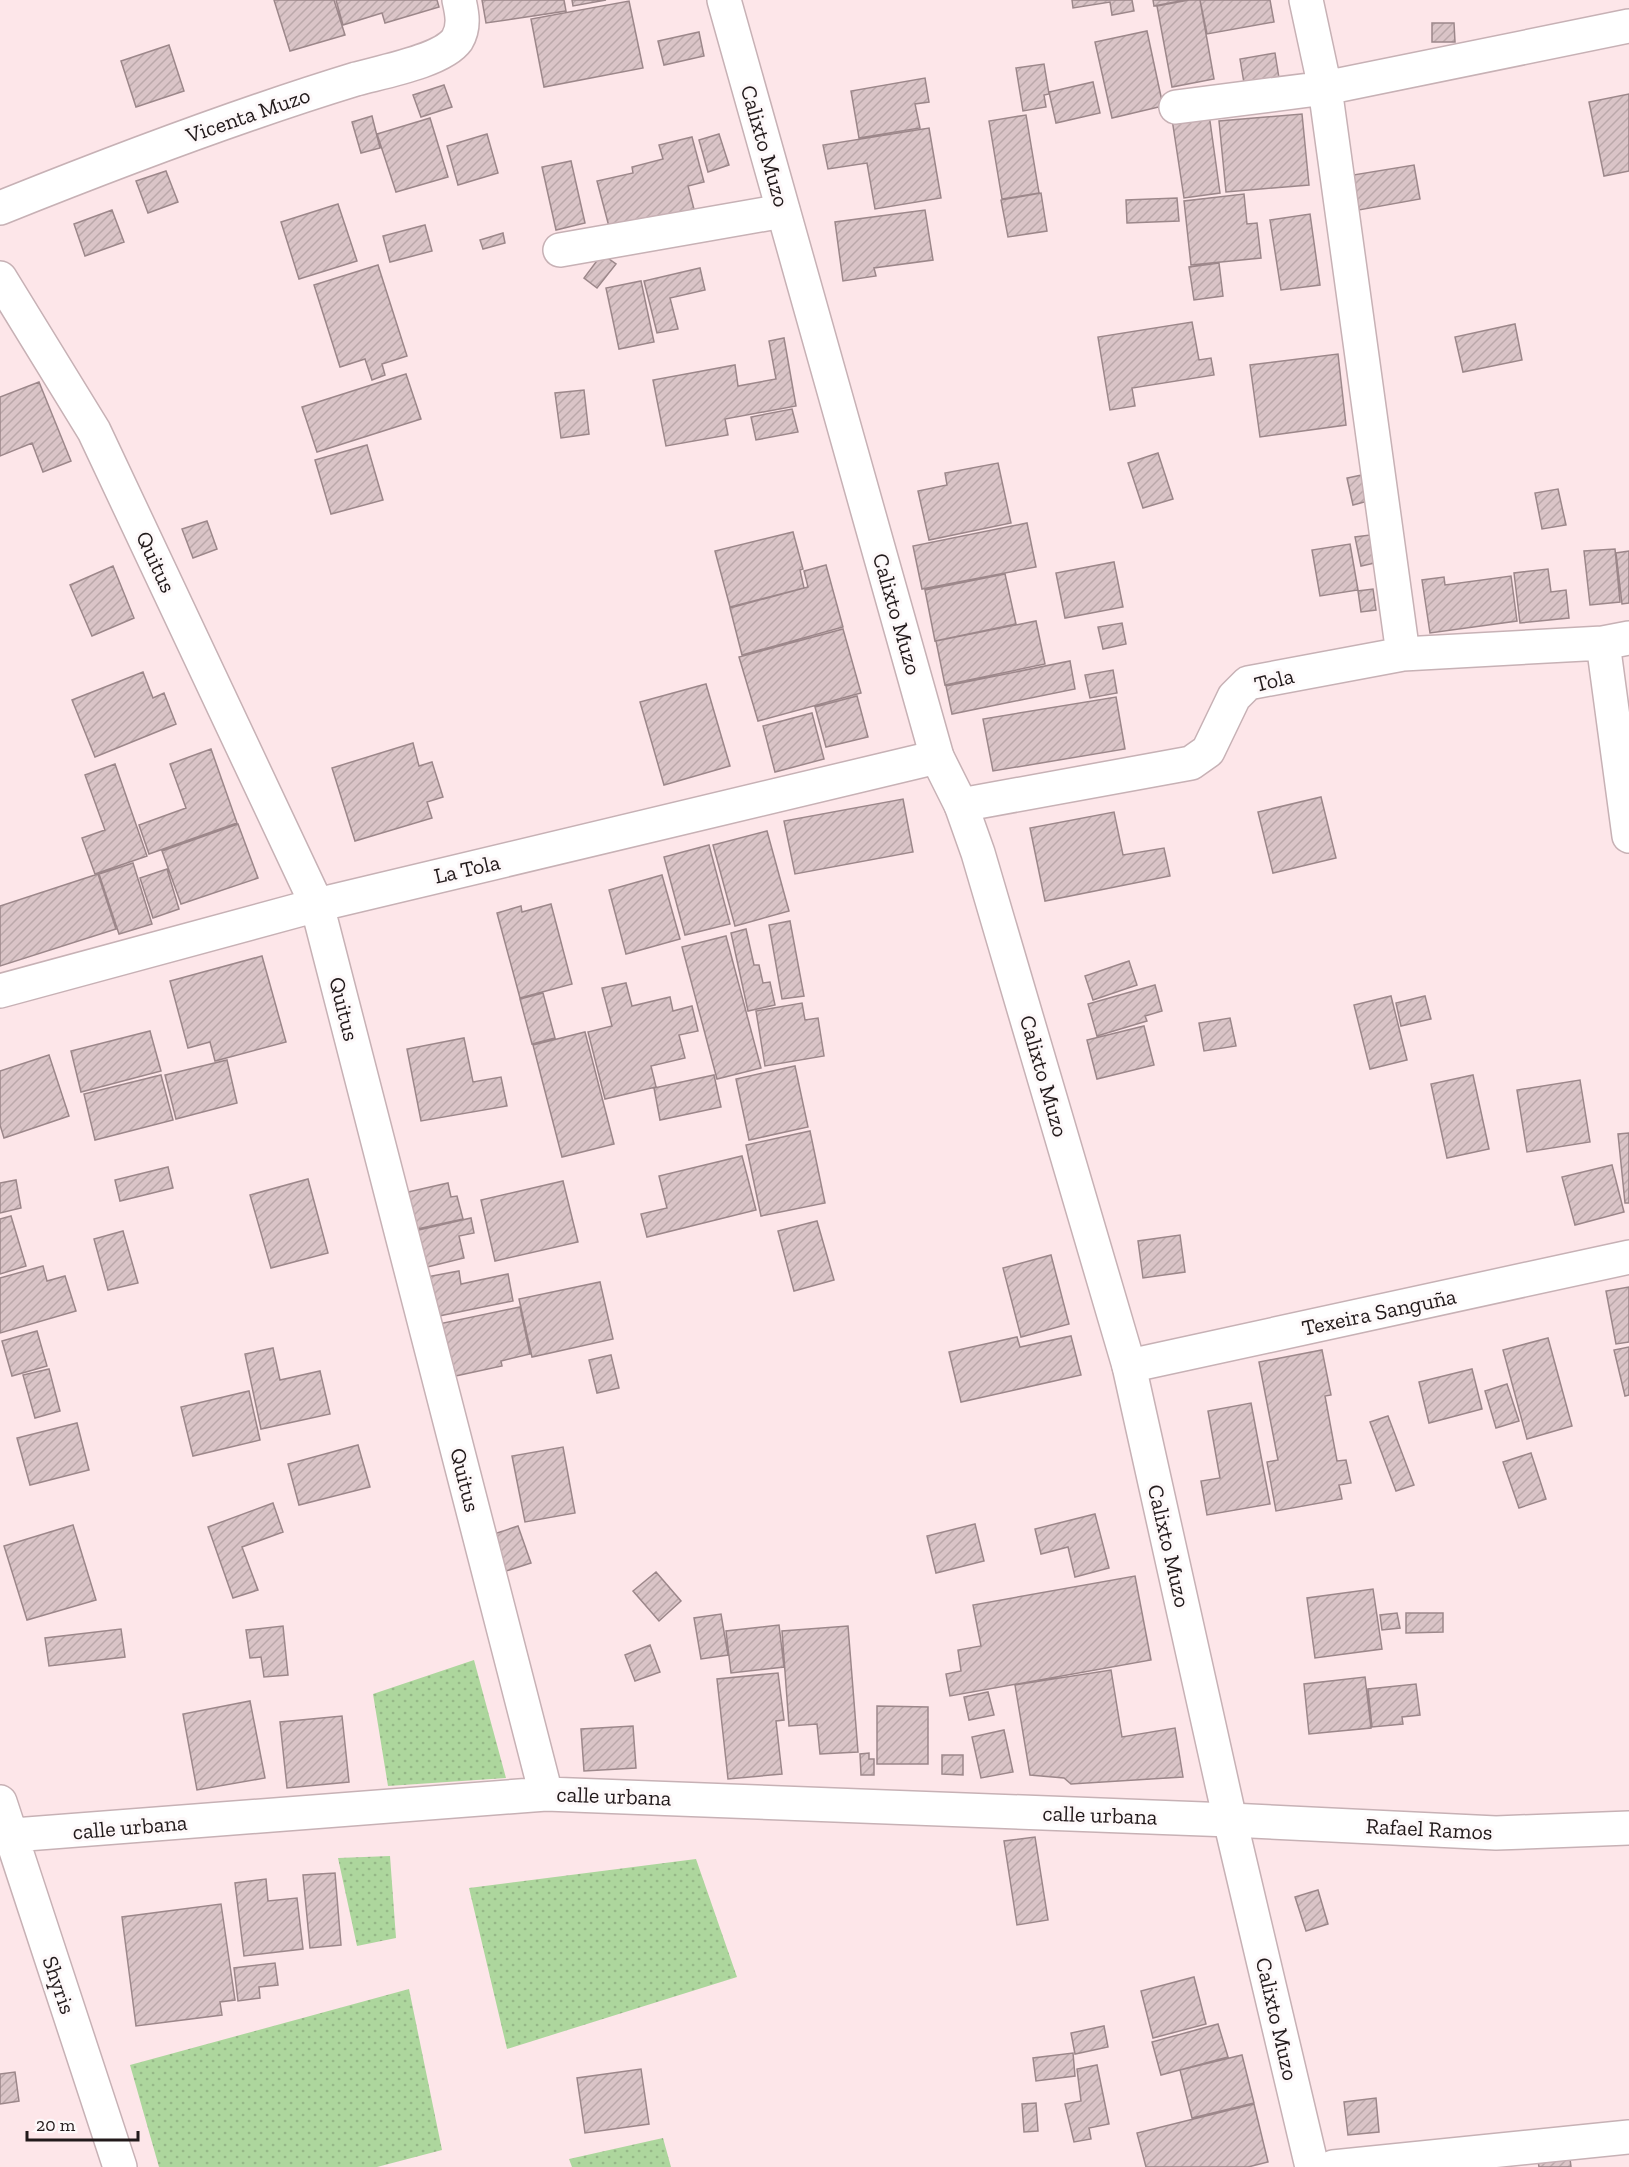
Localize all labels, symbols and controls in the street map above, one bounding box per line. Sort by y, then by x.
street label: Vicenta Muzo [181,81,314,149]
street label: Calixto Muzo [735,82,795,210]
street label: Quitus [130,527,182,597]
street label: Calixto Muzo [867,550,927,678]
street label: Tola [1251,662,1297,698]
street label: La Tola [431,848,503,890]
street label: Quitus [323,974,365,1044]
street label: Calixto Muzo [1014,1012,1074,1140]
street label: Texeira Sanguña [1299,1282,1459,1342]
street label: Quitus [444,1445,486,1515]
street label: Calixto Muzo [1142,1482,1196,1610]
street label: calle urbana [556,1781,672,1812]
street label: calle urbana [1042,1800,1158,1831]
street label: calle urbana [72,1809,189,1845]
street label: Rafael Ramos [1365,1812,1493,1846]
street label: Shyris [36,1952,82,2018]
street label: Calixto Muzo [1250,1955,1304,2083]
scale bar [27,2104,138,2142]
text: 20 m [36,2114,76,2136]

